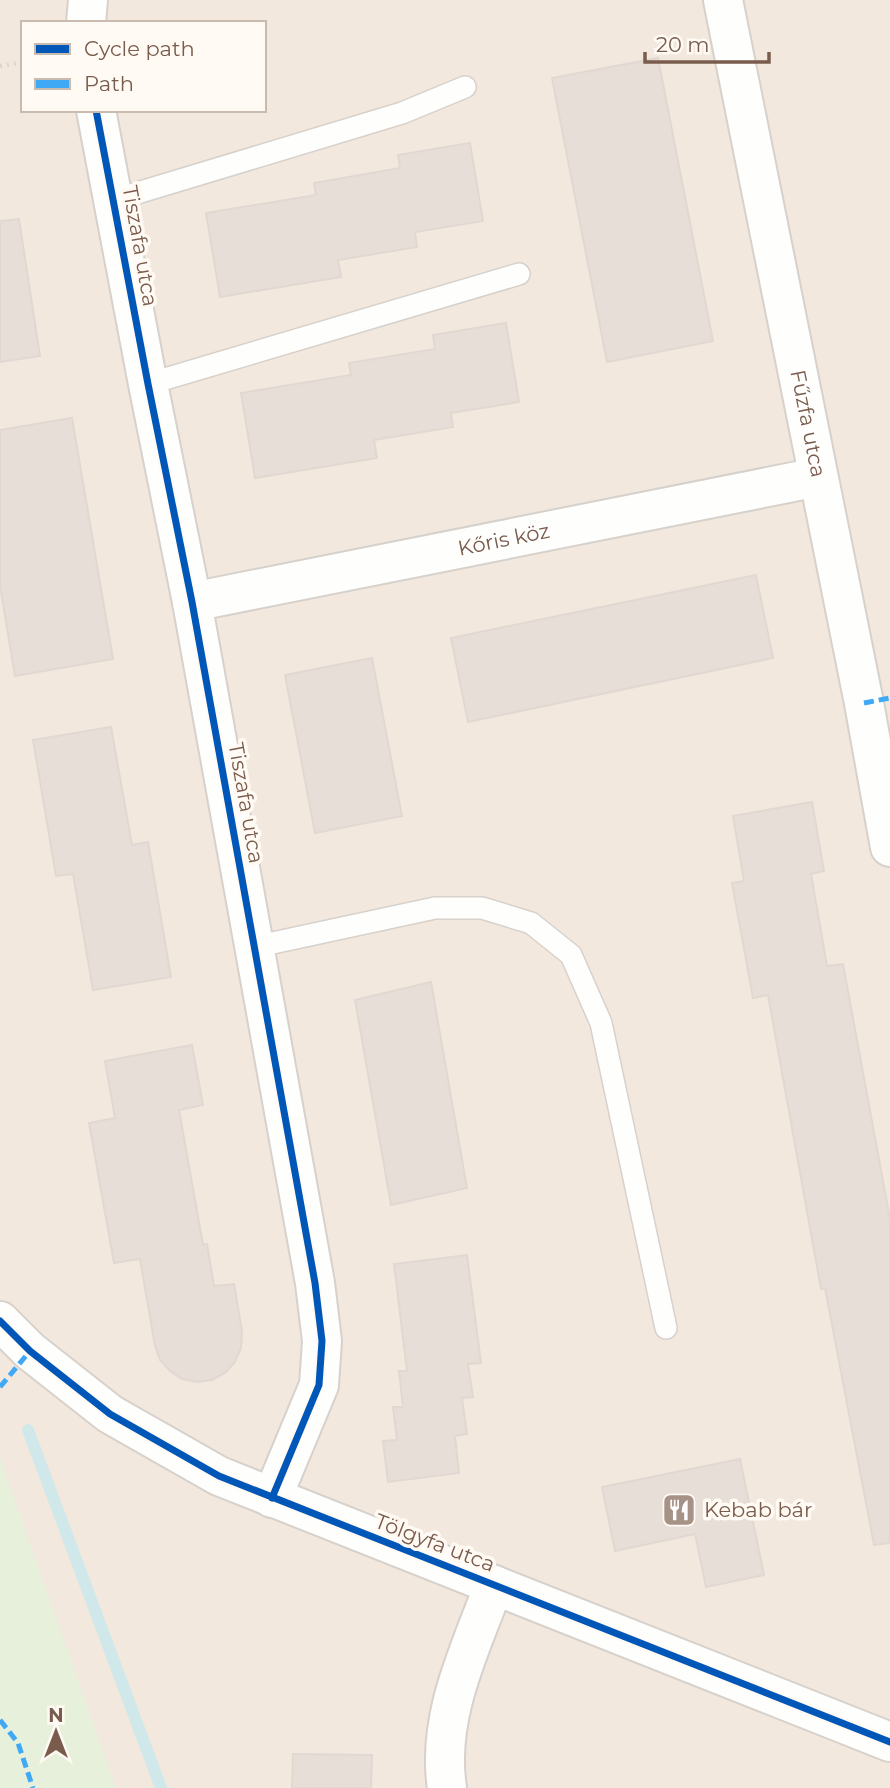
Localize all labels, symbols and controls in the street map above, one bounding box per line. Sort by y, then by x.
legend [21,21,266,112]
scale bar [645,21,769,65]
text: 20 m [656,32,710,57]
text: Cycle path [84,36,195,61]
text: Path [84,71,134,96]
street label: Tiszafa utca [118,184,163,308]
street label: Fűzfa utca [785,368,831,479]
street label: Kőris köz [456,518,552,561]
street label: Tiszafa utca [224,741,269,865]
restaurant icon: Kebab bár [660,1491,698,1529]
place label: Kebab bár [704,1497,812,1522]
street label: Tölgyfa utca [372,1508,499,1577]
north arrow [21,1697,91,1767]
text: N [48,1704,64,1727]

